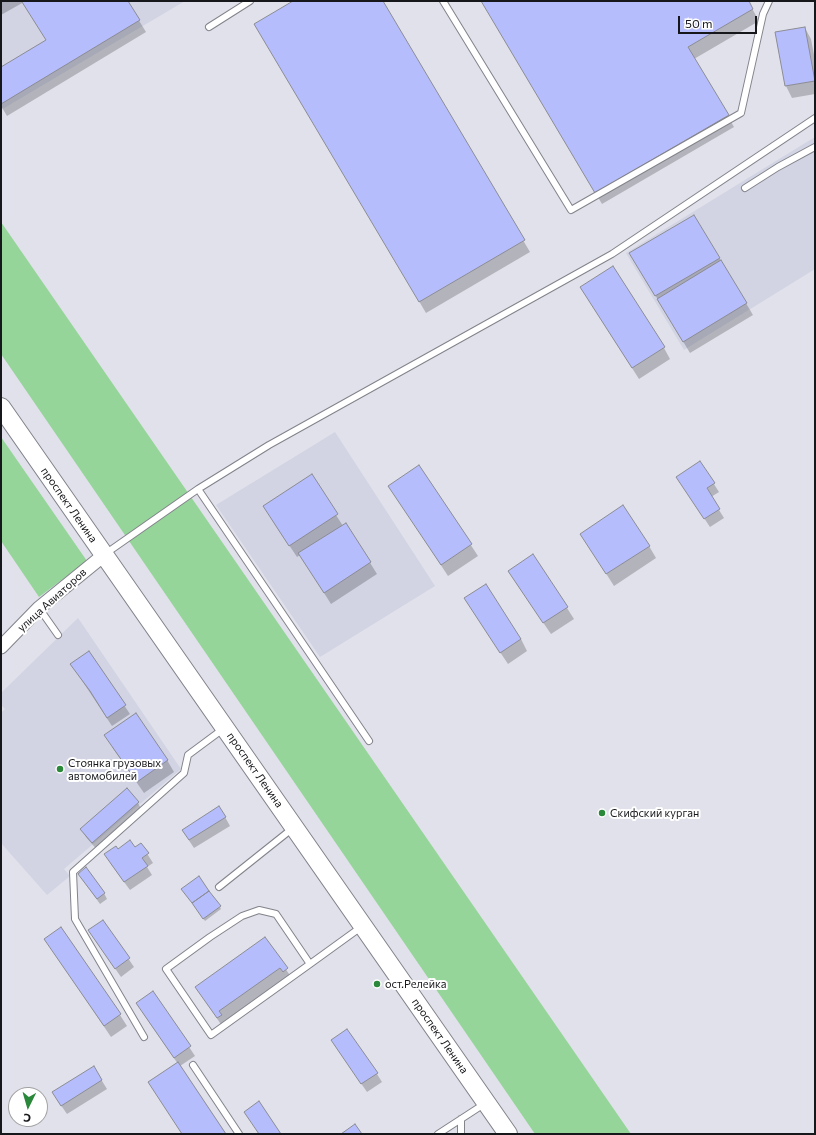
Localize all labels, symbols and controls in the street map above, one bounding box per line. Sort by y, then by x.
scale bar [680,8,759,34]
text: 50 m [685,16,713,30]
street label: проспект Ленина [38,465,100,545]
street label: улица Авиаторов [15,566,89,634]
street label: проспект Ленина [224,730,286,810]
place label: Стоянка грузовых автомобилей [68,756,161,782]
marker: Стоянка грузовых автомобилей [55,764,65,774]
place label: Скифский курган [610,806,699,820]
marker: Скифский курган [597,808,607,818]
place label: ост.Релейка [385,977,447,991]
marker: ост.Релейка [372,979,382,989]
street label: проспект Ленина [409,996,471,1076]
north arrow [8,1087,48,1127]
text: С [23,1112,31,1125]

